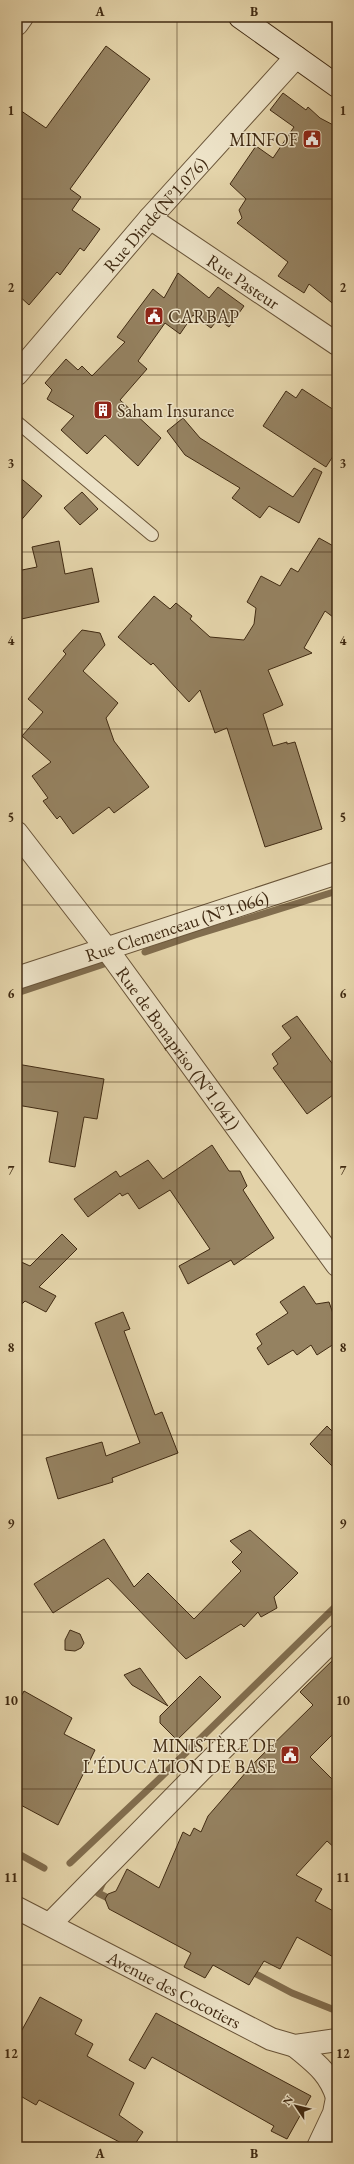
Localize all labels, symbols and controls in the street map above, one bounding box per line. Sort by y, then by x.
text: A [94,3,105,20]
text: B [250,3,258,20]
text: 1 [8,102,15,119]
text: 1 [340,102,347,119]
place label: MINFOF [229,128,298,151]
public building icon: MINFOF [301,128,323,150]
street label: Rue Dinde(N°1.076) [98,152,212,277]
street label: Rue Pasteur [203,248,285,314]
text: 2 [8,279,15,296]
text: 2 [340,279,347,296]
public building icon: CARBAP [143,305,165,327]
place label: CARBAP [168,305,239,328]
building icon: Saham Insurance [92,399,114,421]
place label: Saham Insurance [117,399,234,422]
text: 3 [8,455,15,472]
text: 3 [340,455,347,472]
text: 4 [8,632,15,649]
text: 4 [340,632,347,649]
text: 5 [8,809,14,826]
text: 5 [340,809,346,826]
street label: Rue Clemenceau (N°1.066) [82,885,271,966]
street label: Rue de Bonapriso (N°1.041) [112,962,246,1134]
text: 6 [8,985,15,1002]
text: 6 [340,985,347,1002]
text: 7 [8,1162,15,1179]
text: 7 [340,1162,347,1179]
text: 8 [8,1339,15,1356]
text: 8 [340,1339,347,1356]
text: 9 [8,1515,15,1532]
text: 9 [340,1515,347,1532]
text: 10 [4,1692,18,1709]
text: 10 [336,1692,350,1709]
place label: MINISTÈRE DE L'ÉDUCATION DE BASE [83,1734,276,1778]
public building icon: MINISTÈRE DE L'ÉDUCATION DE BASE [279,1744,301,1766]
text: 11 [4,1869,18,1886]
text: 11 [336,1869,350,1886]
street label: Avenue des Cocotiers [103,1945,245,2033]
text: 12 [4,2045,18,2062]
text: 12 [336,2045,350,2062]
north arrow [276,2086,316,2126]
text: N [280,2093,296,2108]
text: A [94,2145,105,2162]
text: B [250,2145,258,2162]

